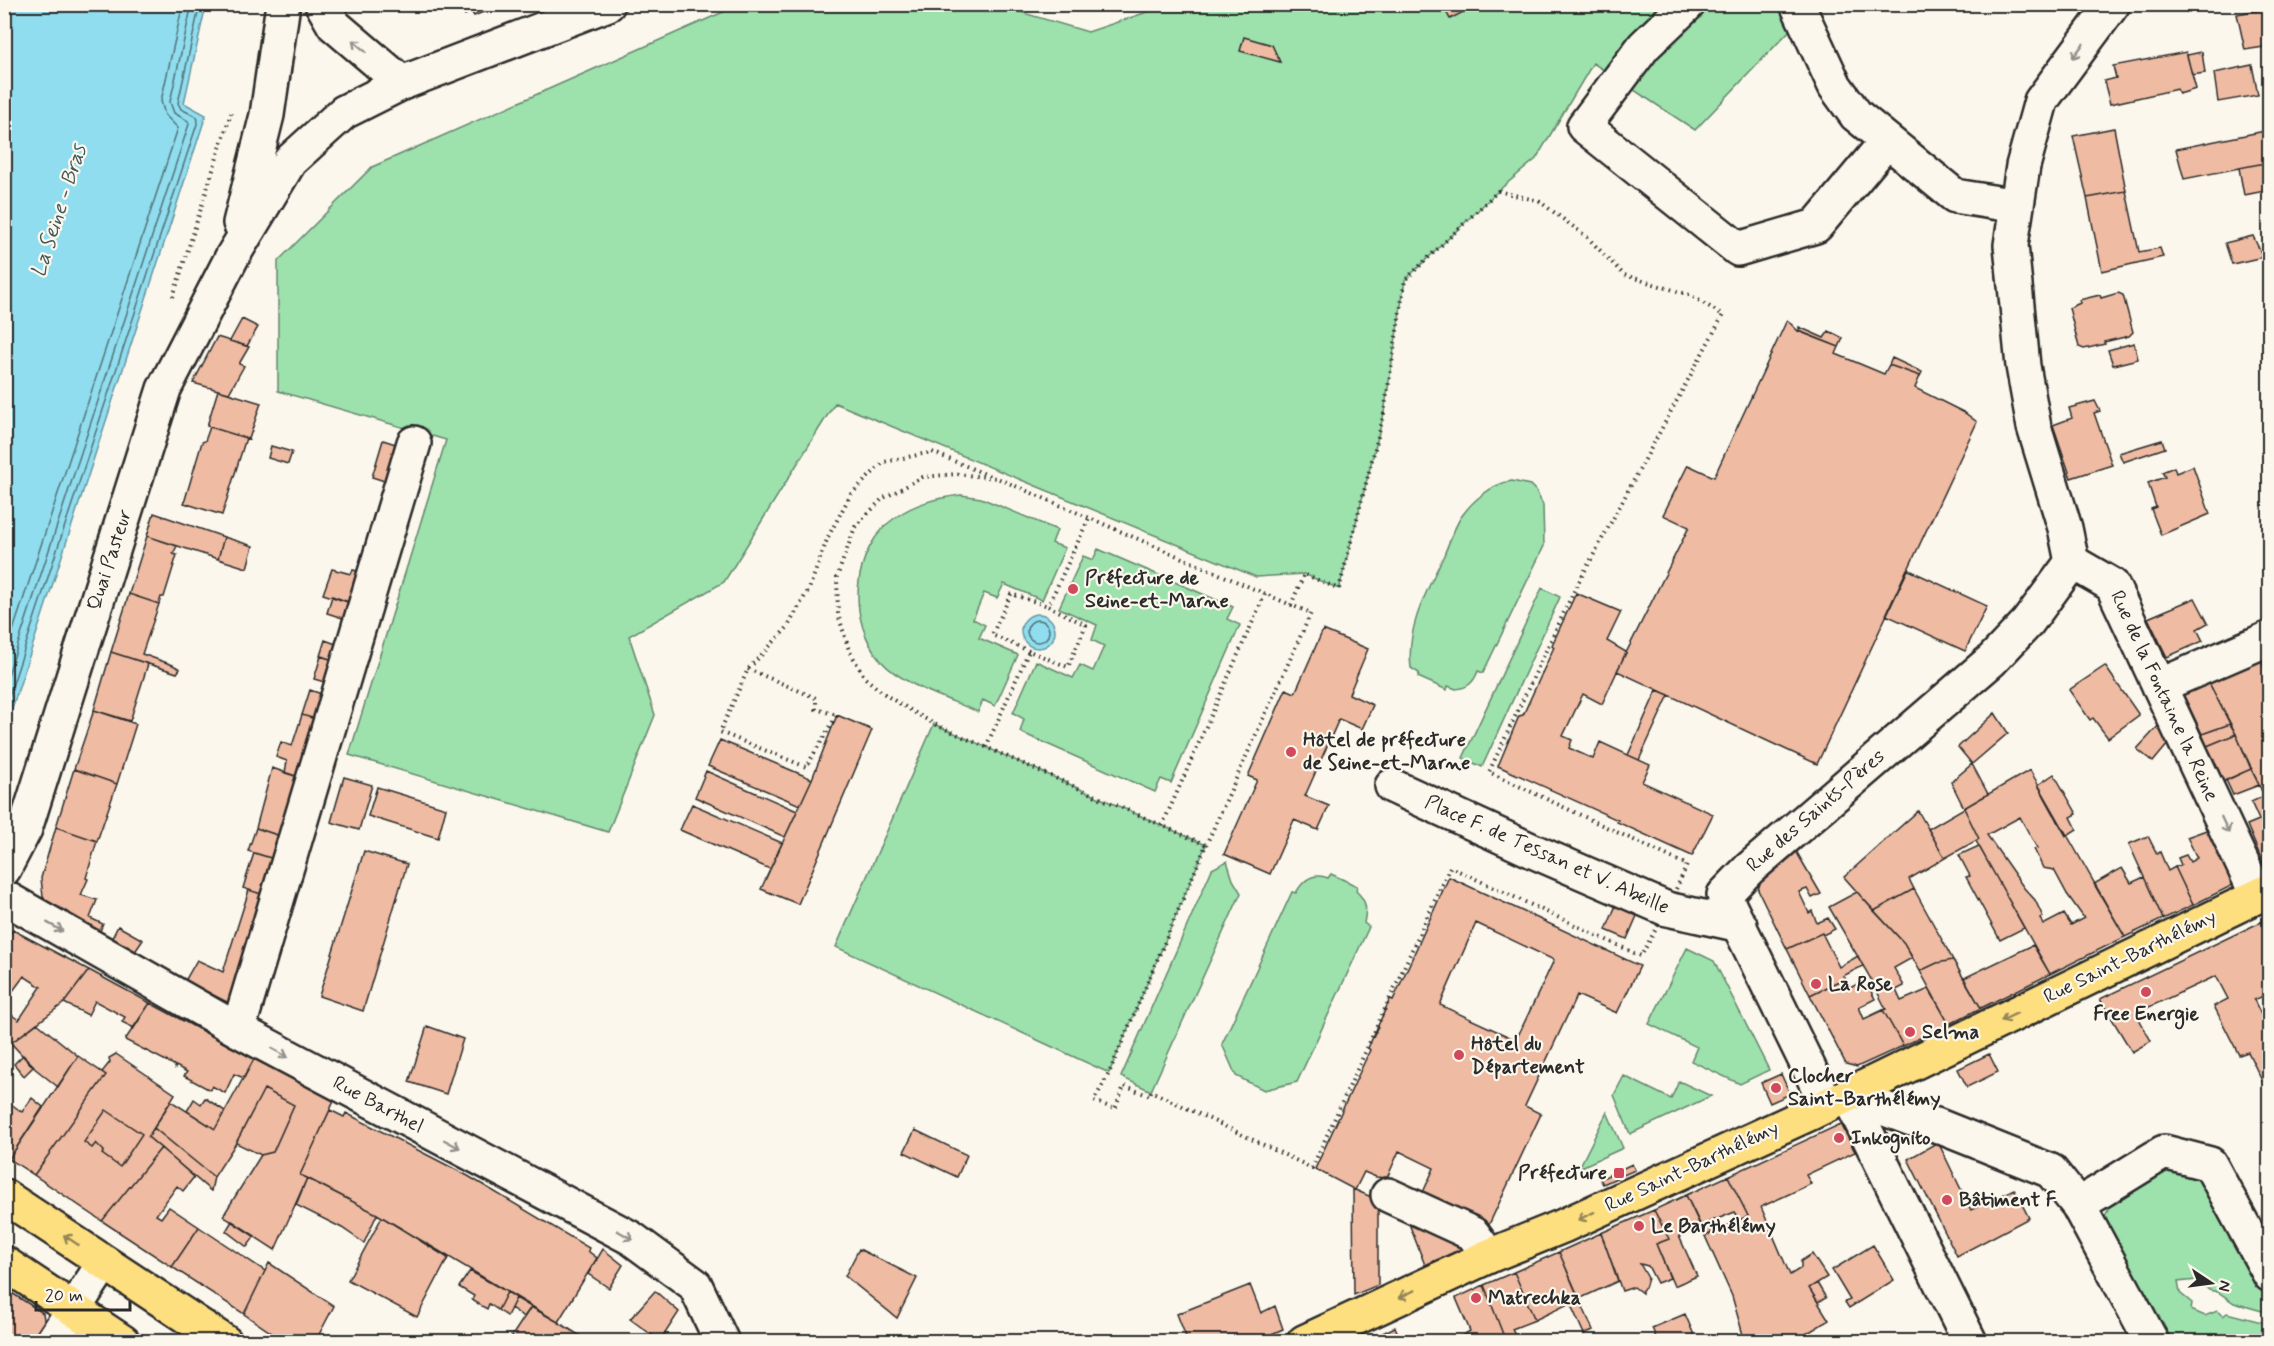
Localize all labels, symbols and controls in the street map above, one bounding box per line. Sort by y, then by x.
one-way arrow [352,39,367,53]
one-way arrow [2072,43,2084,59]
water label: La Seine - Bras [24,140,94,281]
street label: Quai Pasteur [81,506,139,614]
place label: Préfecture de Seine-et-Marne [1085,565,1229,615]
marker: Préfecture de Seine-et-Marne [1066,582,1080,596]
street label: Rue de la Fontaine la Reine [2103,586,2225,806]
place label: Hôtel de préfecture de Seine-et-Marne [1303,727,1470,777]
street label: Rue des Saints-Pères [1741,743,1891,879]
marker: Hôtel de préfecture de Seine-et-Marne [1284,745,1298,759]
street label: Place F. de Tessan et V. Abeille [1421,789,1673,921]
one-way arrow [2219,815,2231,833]
street label: Rue Saint-Barthélémy [2039,903,2221,1011]
one-way arrow [46,921,63,933]
place label: La Rose [1828,971,1893,998]
marker: La Rose [1809,977,1823,991]
marker: Free Energie [2139,985,2153,999]
place label: Free Energie [2093,1001,2199,1030]
one-way arrow [2001,1011,2019,1023]
place label: Selma [1922,1019,1979,1046]
marker: Selma [1903,1025,1917,1039]
place label: Hôtel du Département [1471,1031,1585,1081]
one-way arrow [271,1047,288,1059]
marker: Hôtel du Département [1452,1048,1466,1062]
place label: Clocher Saint-Barthélémy [1788,1063,1940,1113]
street label: Rue Barthel [328,1070,428,1140]
marker: Clocher Saint-Barthélémy [1769,1081,1783,1095]
street label: Rue Saint-Barthélémy [1601,1115,1783,1219]
place label: Inkognito [1851,1125,1931,1154]
marker: Inkognito [1832,1131,1846,1145]
one-way arrow [443,1139,461,1150]
place label: Préfecture [1518,1160,1607,1187]
marker: Préfecture [1612,1166,1626,1180]
place label: Bâtiment F [1959,1187,2057,1214]
marker: Bâtiment F [1940,1193,1954,1207]
one-way arrow [1577,1211,1595,1222]
place label: Le Barthélémy [1651,1213,1776,1240]
marker: Le Barthélémy [1632,1219,1646,1233]
one-way arrow [616,1229,633,1241]
one-way arrow [63,1234,79,1246]
north arrow [2181,1253,2241,1313]
scale bar [36,1274,130,1312]
text: N [2213,1278,2236,1294]
text: 20 m [45,1284,83,1308]
place label: Matrechka [1488,1285,1581,1312]
one-way arrow [1399,1288,1417,1300]
marker: Matrechka [1469,1291,1483,1305]

